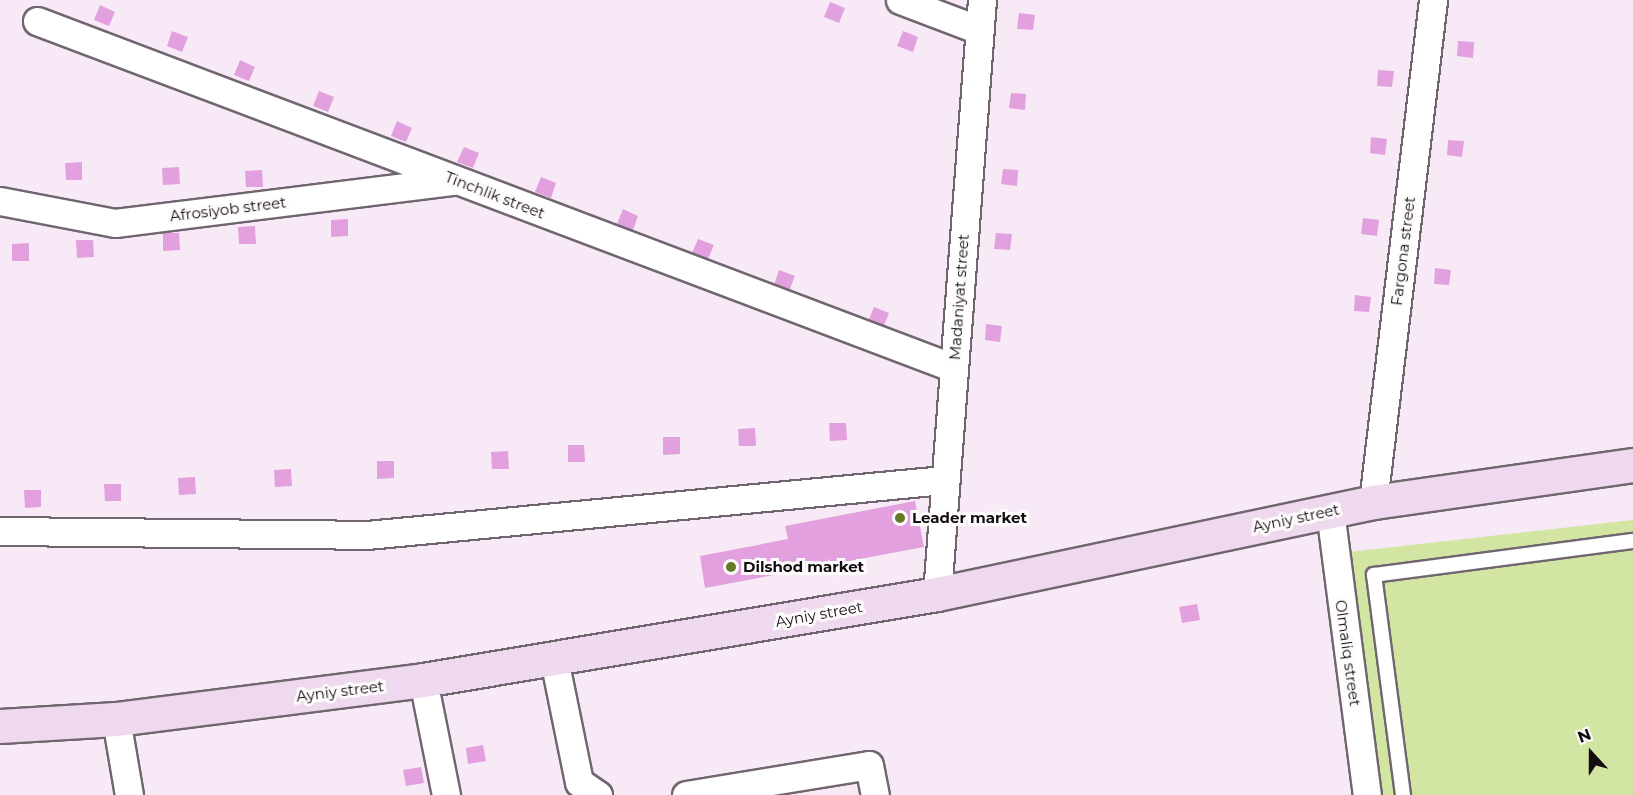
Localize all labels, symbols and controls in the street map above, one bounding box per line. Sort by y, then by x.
street label: Tinchlik street [442,168,548,222]
street label: Afrosiyob street [169,193,287,225]
street label: Fargona street [1387,195,1419,307]
street label: Madaniyat street [946,233,972,361]
street label: Ayniy street [1251,500,1341,536]
place label: Leader market [912,509,1027,527]
marker: Leader market [893,511,907,525]
place label: Dilshod market [743,558,864,576]
marker: Dilshod market [724,560,738,574]
street label: Ayniy street [774,597,864,631]
street label: Olmaliq street [1332,599,1364,707]
street label: Ayniy street [295,677,385,705]
north arrow [1561,723,1621,783]
text: N [1575,725,1594,747]

